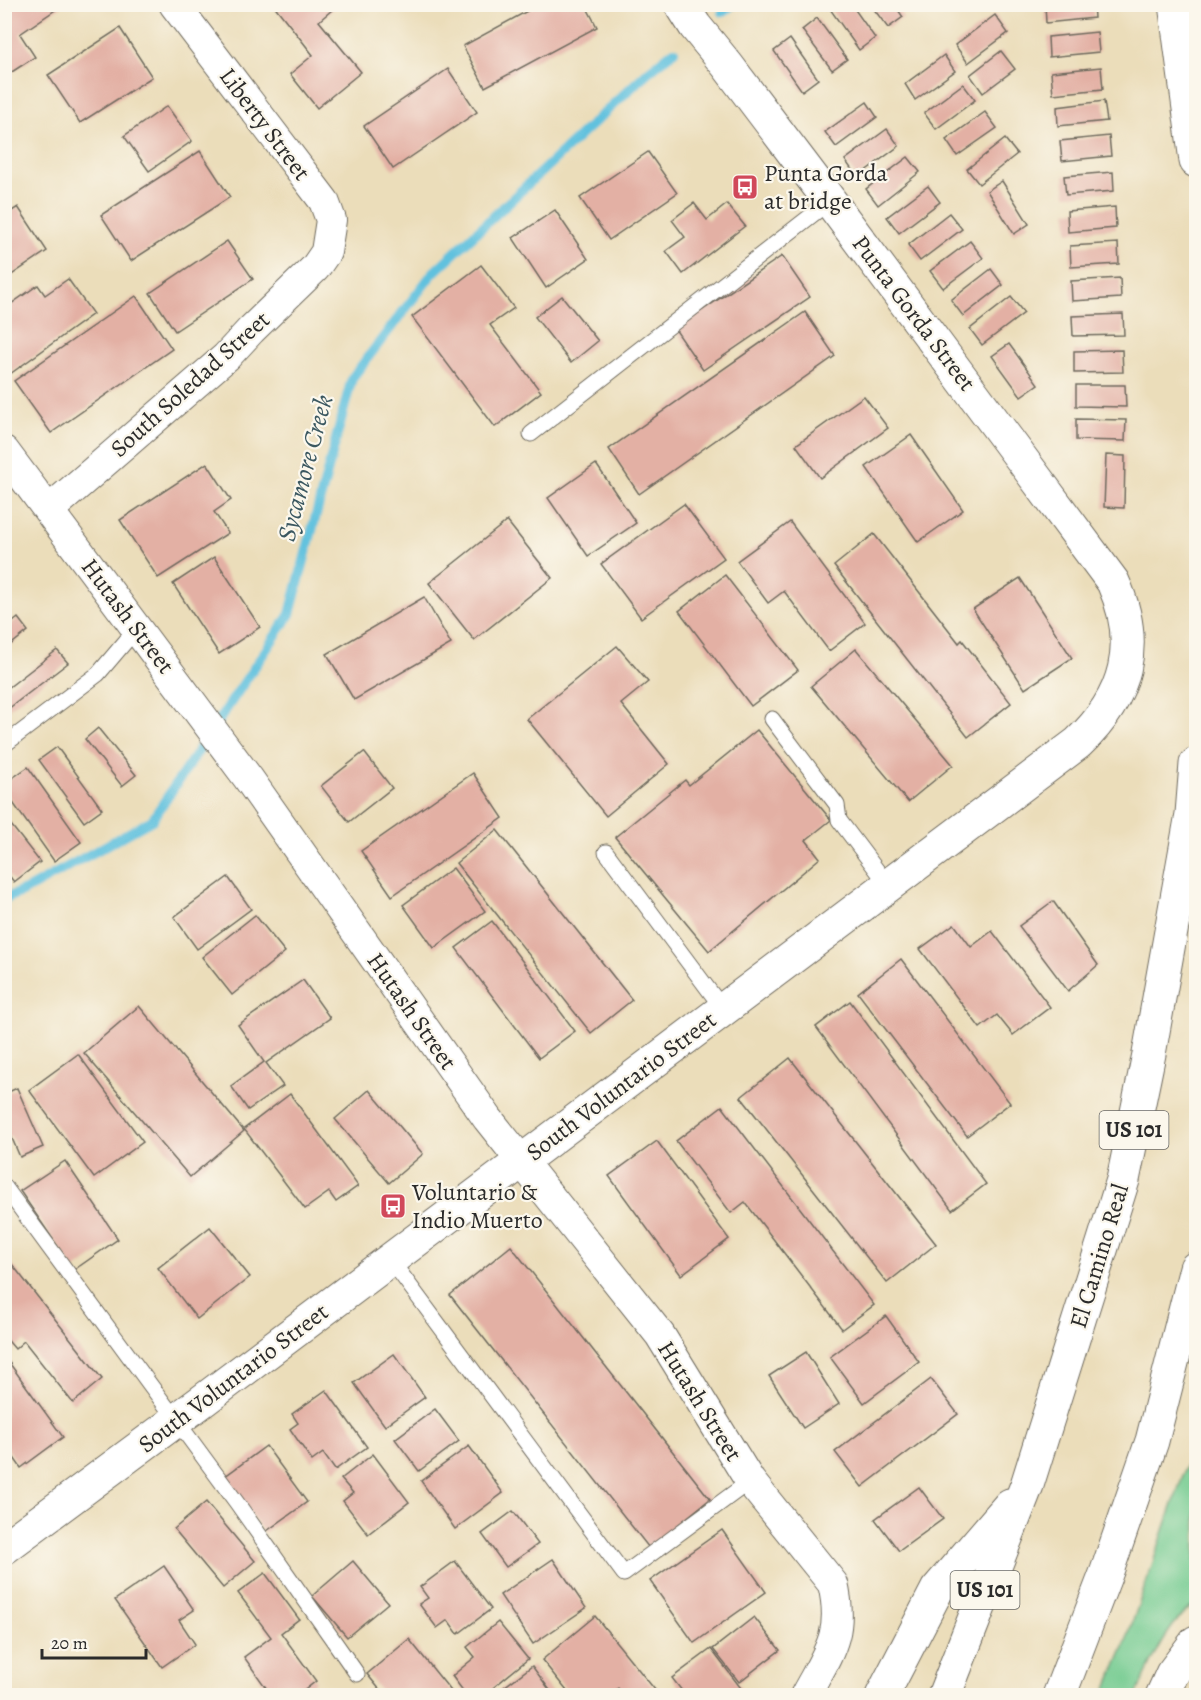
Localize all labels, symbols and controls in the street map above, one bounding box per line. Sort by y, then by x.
street label: Liberty Street [212,61,318,187]
place label: Punta Gorda at bridge [764,157,889,217]
bus stop icon: Punta Gorda at bridge [730,172,760,202]
street label: Punta Gorda Street [845,228,983,398]
street label: South Soledad Street [103,304,277,464]
water label: Sycamore Creek [269,391,341,545]
street label: Hutash Street [74,552,182,680]
street label: Hutash Street [360,946,464,1076]
street label: South Voluntario Street [519,1004,723,1168]
road number: US 101 [1100,1111,1168,1149]
place label: Voluntario & Indio Muerto [411,1176,543,1236]
street label: El Camino Real [1062,1180,1136,1332]
bus stop icon: Voluntario & Indio Muerto [378,1191,408,1221]
street label: South Voluntario Street [131,1296,335,1460]
street label: Hutash Street [650,1335,750,1467]
road number: US 101 [950,1571,1020,1609]
scale bar [42,1622,146,1660]
text: 20 m [51,1631,88,1655]

